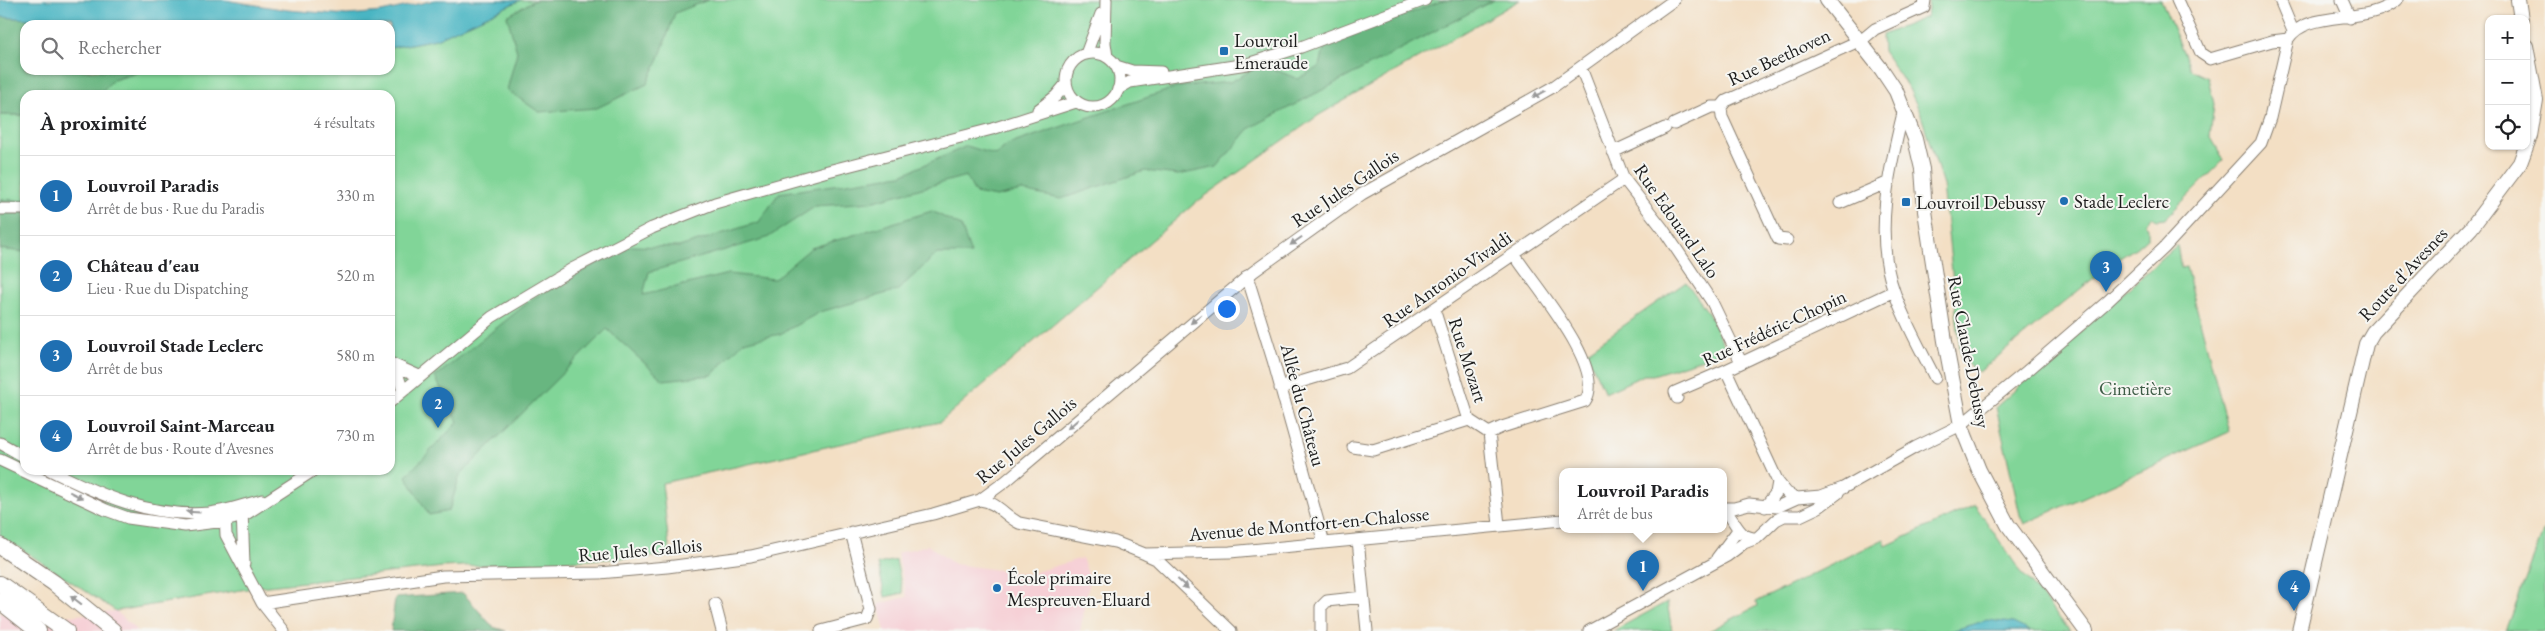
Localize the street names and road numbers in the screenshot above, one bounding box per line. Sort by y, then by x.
street label: Rue Beethoven [1724,22,1834,92]
street label: Rue Jules Gallois [1287,143,1403,233]
street label: Rue Edouard Lalo [1628,159,1726,283]
street label: Route d'Avesnes [2353,221,2453,327]
street label: Rue Antonio-Vivaldi [1377,225,1517,333]
street label: Rue Claude-Debussy [1942,274,1996,431]
street label: Rue Frédéric-Chopin [1698,284,1850,372]
street label: Rue Mozart [1443,314,1493,406]
street label: Allée du Château [1274,340,1331,469]
street label: Rue Jules Gallois [971,391,1081,489]
street label: Avenue de Montfort-en-Chalosse [1187,501,1430,547]
street label: Rue Jules Gallois [577,532,703,568]

